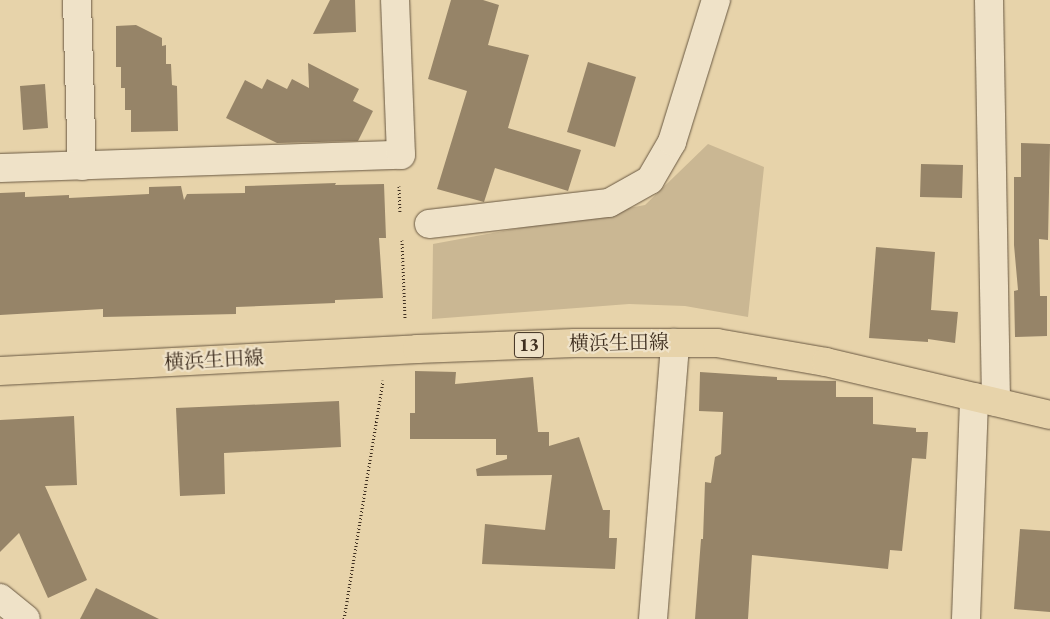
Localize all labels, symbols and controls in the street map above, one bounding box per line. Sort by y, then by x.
road number: 13 [513,328,545,362]
street label: 横浜生田線 [569,330,669,356]
street label: 横浜生田線 [163,345,265,375]

